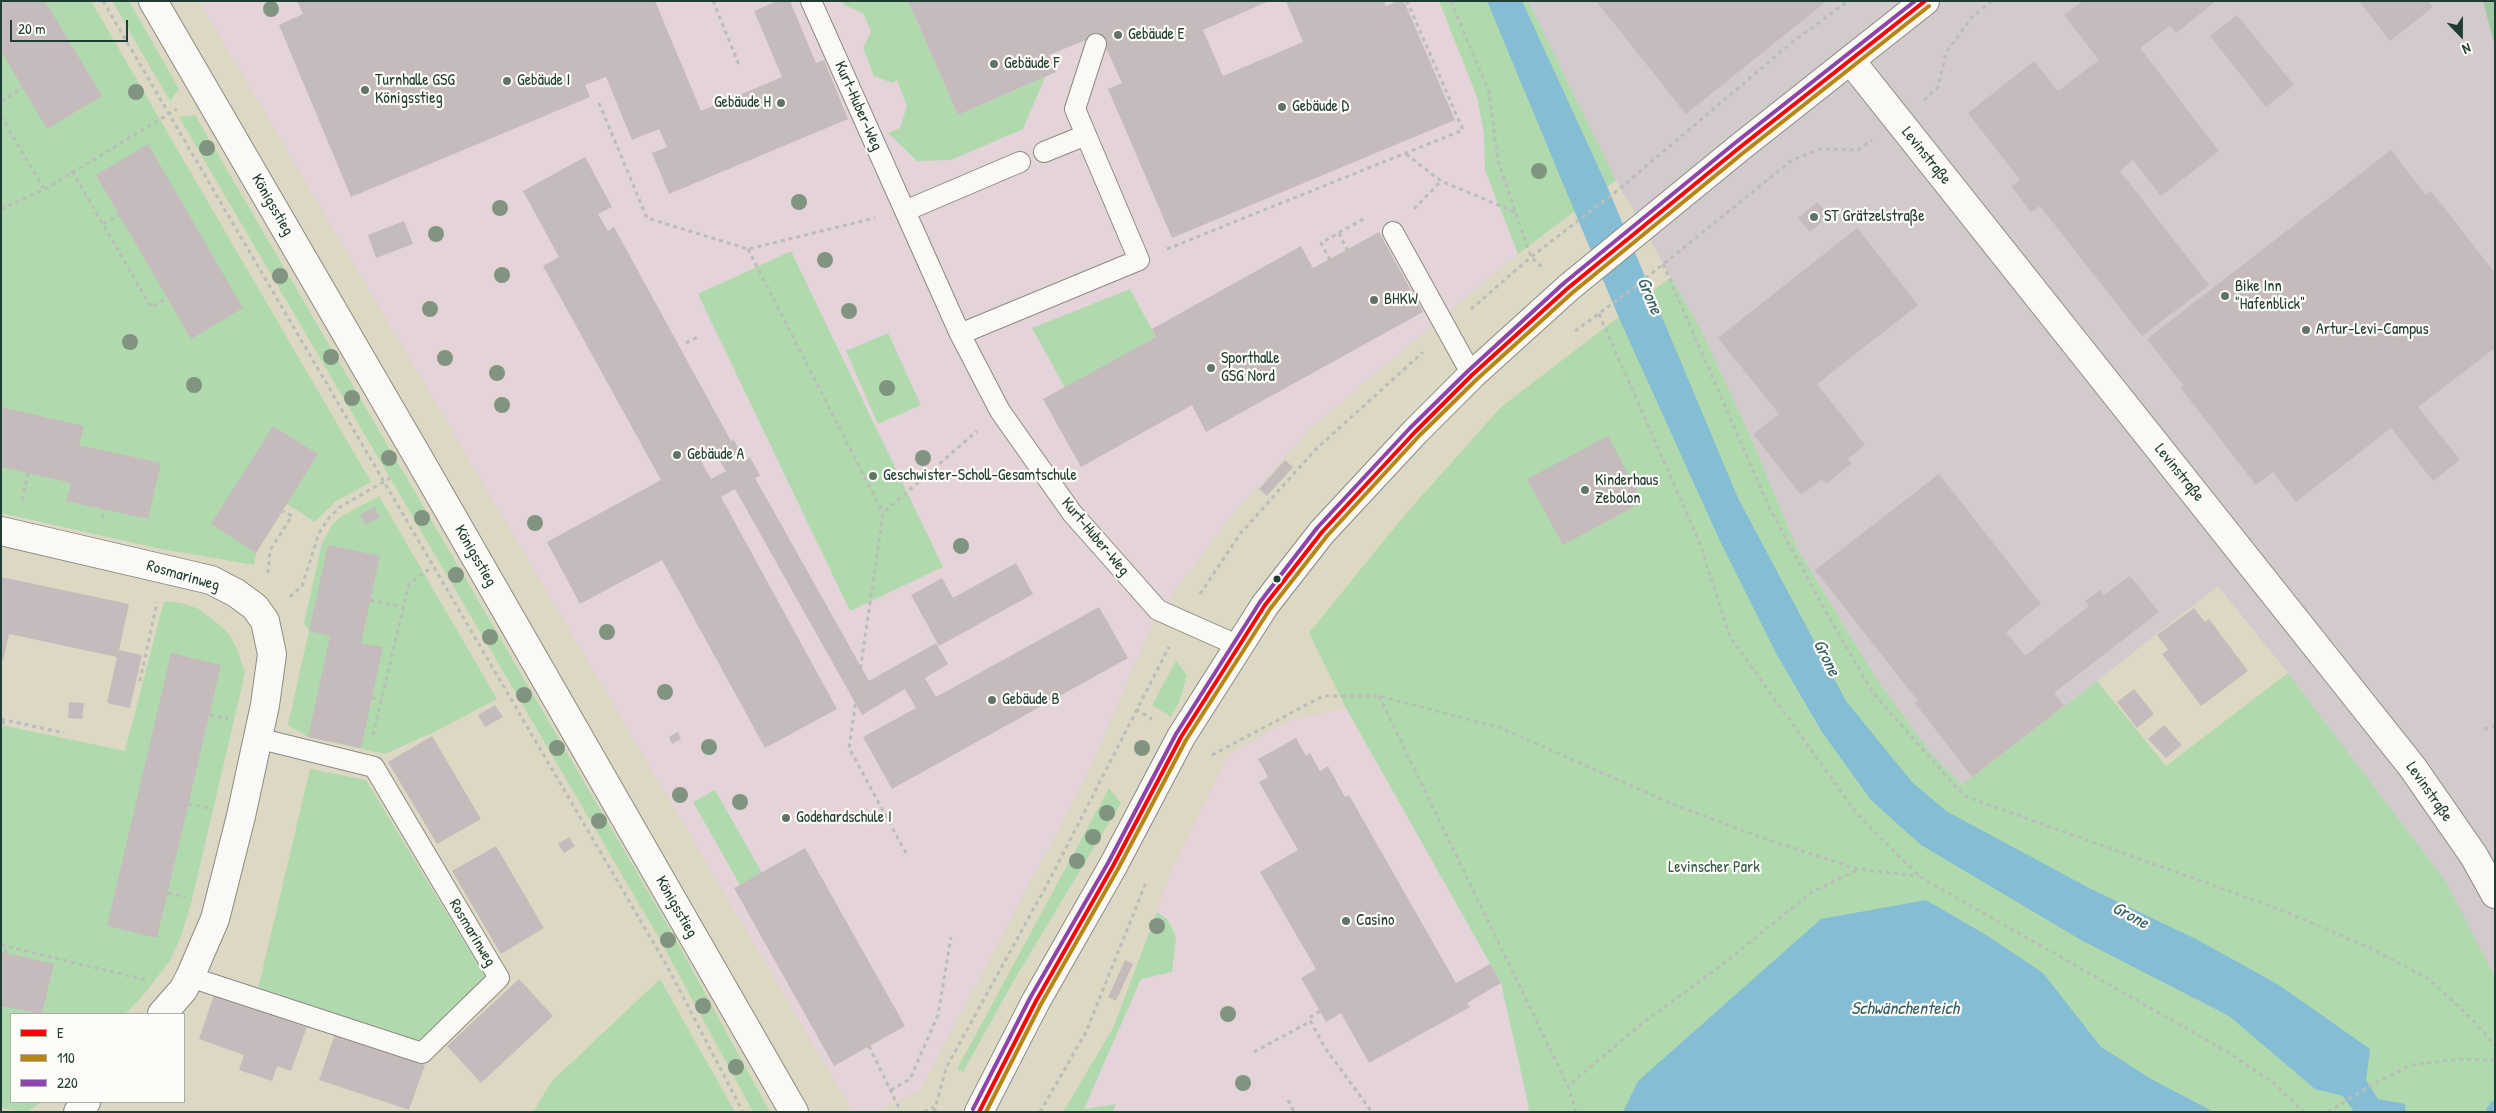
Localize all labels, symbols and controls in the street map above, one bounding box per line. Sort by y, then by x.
scale bar [12,10,130,42]
north arrow [2436,10,2486,60]
text: 20 m [18,18,45,39]
place label: Gebäude E [1128,25,1185,45]
marker: Gebäude E [1112,29,1124,41]
text: N [2460,39,2474,60]
place label: Gebäude F [1004,54,1060,74]
street label: Kurt-Huber-Weg [830,58,886,154]
marker: Gebäude F [988,58,1000,70]
place label: Turnhalle GSG Königsstieg [375,71,455,109]
place label: Gebäude I [517,71,570,91]
marker: Gebäude I [501,75,513,87]
marker: Turnhalle GSG Königsstieg [359,84,371,96]
place label: Gebäude H [714,93,771,113]
marker: Gebäude H [775,97,787,109]
place label: Gebäude D [1292,97,1349,117]
marker: Gebäude D [1276,101,1288,113]
street label: Levinstraße [1897,123,1955,189]
street label: Königsstieg [247,171,297,239]
place label: ST Grätzelstraße [1824,207,1925,227]
marker: ST Grätzelstraße [1808,211,1820,223]
water label: Grone [1632,274,1666,318]
place label: Bike Inn "Hafenblick" [2235,277,2305,315]
place label: BHKW [1384,290,1418,310]
marker: Bike Inn "Hafenblick" [2219,290,2231,302]
marker: BHKW [1368,294,1380,306]
place label: Artur-Levi-Campus [2316,320,2429,340]
marker: Artur-Levi-Campus [2300,324,2312,336]
place label: Sporthalle GSG Nord [1221,349,1280,387]
marker: Sporthalle GSG Nord [1205,362,1217,374]
street label: Levinstraße [2150,440,2208,506]
place label: Gebäude A [687,445,744,465]
marker: Gebäude A [671,449,683,461]
place label: Geschwister-Scholl-Gesamtschule [883,466,1077,486]
marker: Geschwister-Scholl-Gesamtschule [867,470,879,482]
place label: Kinderhaus Zebolon [1595,471,1659,509]
marker: Kinderhaus Zebolon [1579,484,1591,496]
street label: Kurt-Huber-Weg [1057,494,1133,580]
street label: Königsstieg [450,522,500,590]
street label: Rosmarinweg [144,556,222,596]
unlabelled marker [1272,574,1282,584]
water label: Grone [1808,636,1844,680]
place label: Gebäude B [1002,690,1060,710]
marker: Gebäude B [986,694,998,706]
street label: Levinstraße [2402,758,2456,826]
place label: Godehardschule I [796,808,892,828]
marker: Godehardschule I [780,812,792,824]
park label: Levinscher Park [1668,858,1760,878]
street label: Königsstieg [651,873,701,941]
street label: Rosmarinweg [444,896,500,970]
water label: Grone [2108,898,2152,934]
place label: Casino [1356,911,1394,931]
marker: Casino [1340,915,1352,927]
water label: Schwänchenteich [1851,998,1959,1020]
legend [10,1013,185,1103]
text: E [57,1022,64,1043]
text: 110 [57,1047,75,1068]
text: 220 [57,1072,78,1093]

